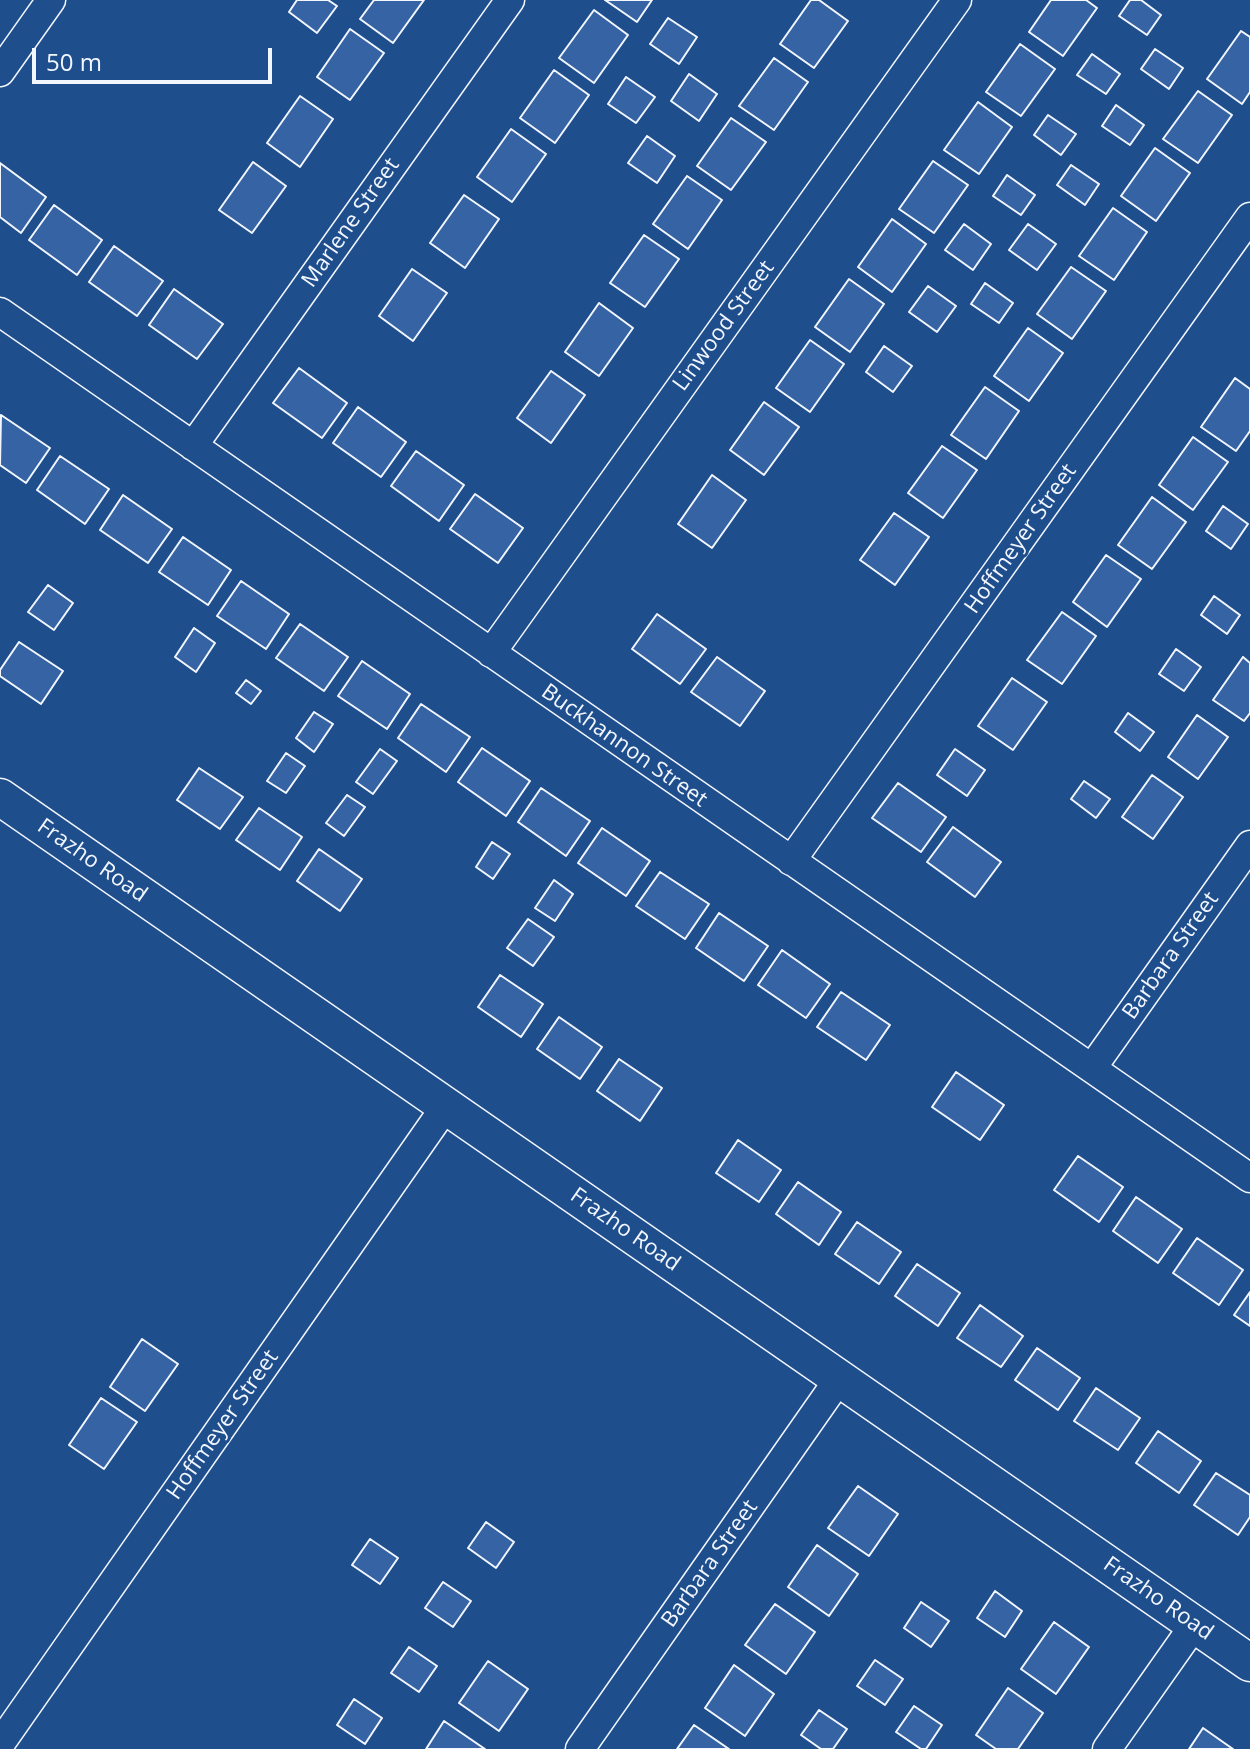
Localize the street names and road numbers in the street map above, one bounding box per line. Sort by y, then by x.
street label: Marlene Street [297,153,405,293]
street label: Linwood Street [668,256,780,396]
street label: Hoffmeyer Street [960,459,1082,619]
street label: Buckhannon Street [536,679,712,813]
street label: Frazho Road [32,814,152,908]
street label: Barbara Street [1117,887,1225,1025]
street label: Frazho Road [565,1183,685,1277]
street label: Hoffmeyer Street [162,1345,284,1505]
street label: Barbara Street [656,1495,764,1633]
street label: Frazho Road [1098,1552,1218,1646]

